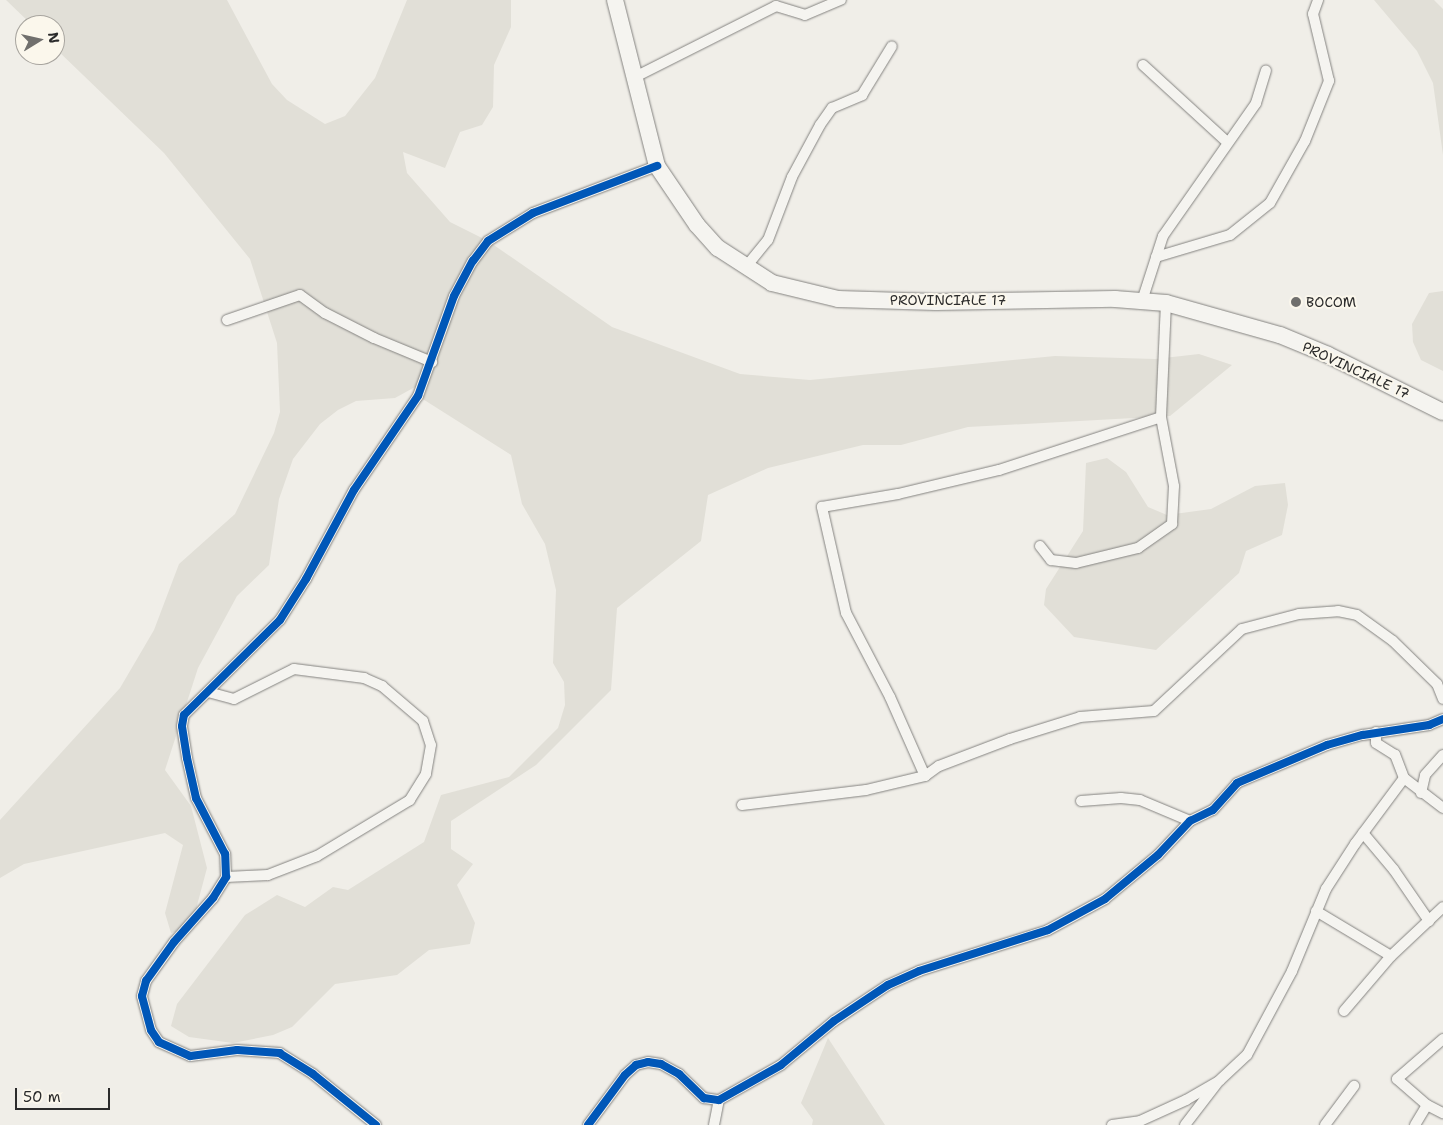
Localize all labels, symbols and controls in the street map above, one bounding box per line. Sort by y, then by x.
north arrow [15,15,65,65]
text: N [44,31,64,45]
street label: PROVINCIALE 17 [890,292,1006,308]
place label: BOCOM [1306,294,1356,310]
marker: BOCOM [1290,296,1302,308]
street label: PROVINCIALE 17 [1300,338,1412,402]
scale bar [18,1078,112,1110]
text: 50 m [23,1087,61,1107]

